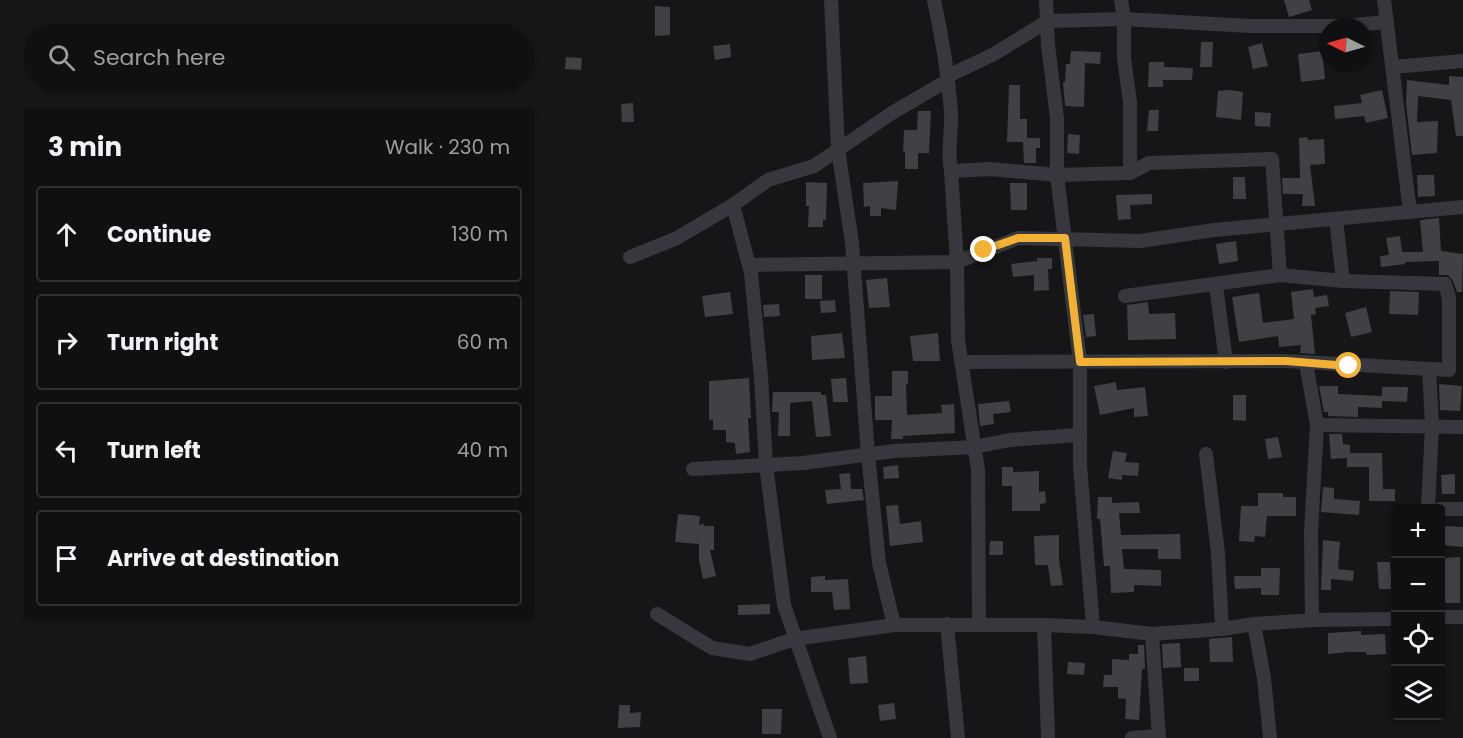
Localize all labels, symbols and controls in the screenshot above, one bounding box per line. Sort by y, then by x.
north arrow [1319,18,1373,72]
search box [24,24,534,90]
icon: search [45,41,78,74]
text: Search here [93,42,226,73]
text: 3 min [48,129,122,165]
text: Walk · 230 m [385,133,510,161]
icon: ahead [50,218,83,251]
text: Continue [107,219,211,250]
text: 130 m [451,220,508,248]
route end [970,236,996,262]
icon: right [50,326,83,359]
text: Turn right [107,327,218,358]
text: 60 m [457,328,508,356]
route start [1335,352,1361,378]
icon: left [50,434,83,467]
text: Turn left [107,435,201,466]
text: 40 m [457,436,508,464]
map controls [1391,504,1445,720]
button: + [1391,504,1445,558]
icon: arrive [50,542,83,575]
text: Arrive at destination [107,543,339,574]
button: − [1391,558,1445,612]
button: locate [1391,612,1445,666]
button: layers [1391,666,1445,720]

